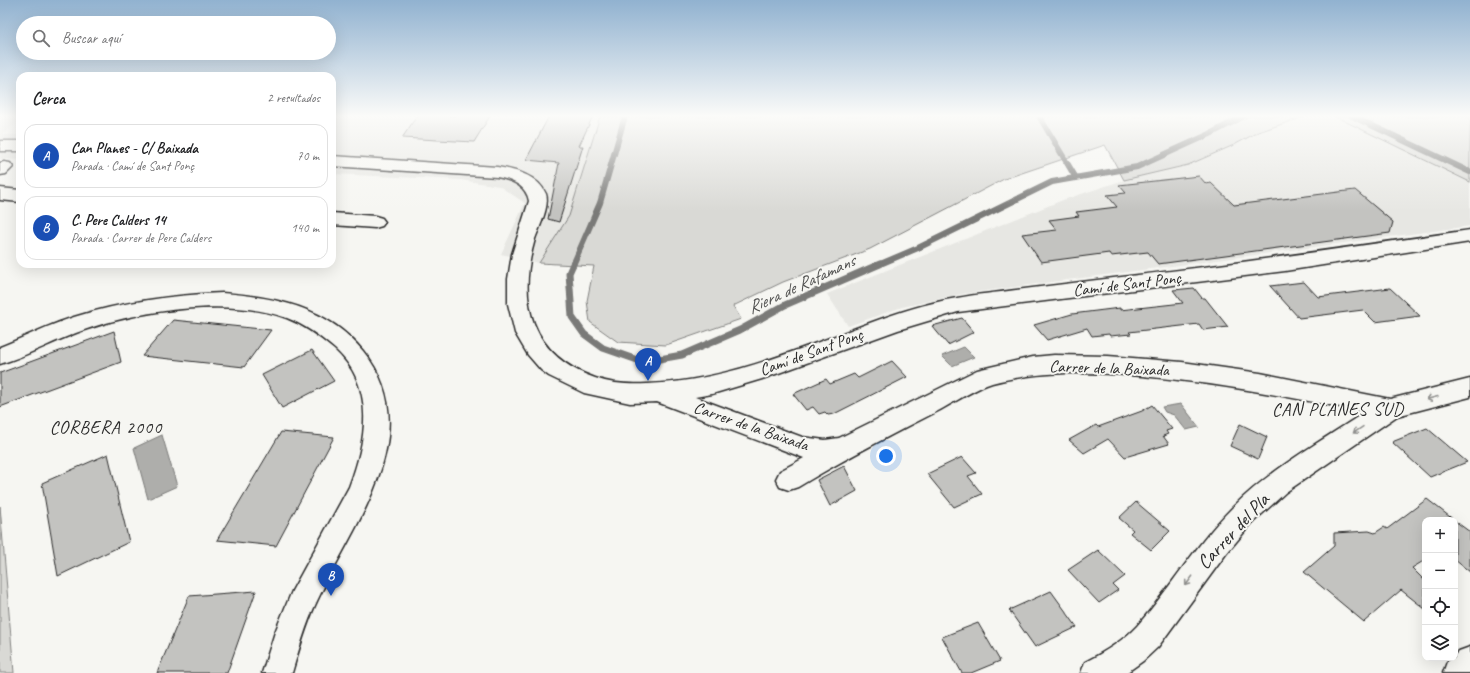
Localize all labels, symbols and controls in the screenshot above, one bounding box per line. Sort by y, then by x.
search box [16,16,336,60]
icon: search [30,27,52,49]
text: Buscar aquí [62,29,121,48]
text: Cerca [32,88,65,109]
text: 2 resultados [267,90,320,106]
text: Can Planes - C/ Baixada [71,139,198,158]
text: A [43,148,49,164]
text: 70 m [297,148,319,164]
text: Parada · Camí de Sant Ponç [71,158,194,174]
text: C. Pere Calders 14 [71,211,166,230]
text: B [43,220,49,236]
text: 140 m [291,220,319,236]
text: Parada · Carrer de Pere Calders [71,230,211,246]
water label: Riera de Rafamans [744,248,861,318]
street label: Camí de Sant Ponç [1072,267,1183,301]
street label: Camí de Sant Ponç [756,323,866,380]
pin: A [635,348,661,381]
street label: Carrer de la Baixada [1049,355,1170,381]
one-way arrow [1426,394,1439,402]
street label: Carrer de la Baixada [691,397,812,456]
district label: CAN PLANES SUD [1272,398,1405,420]
district label: CORBERA 2000 [50,416,163,438]
one-way arrow [1352,426,1363,434]
your location [876,446,896,466]
street label: Carrer del Pla [1191,487,1275,574]
map controls [1422,517,1458,661]
button: + [1422,517,1458,553]
button: − [1422,553,1458,589]
pin: B [318,563,344,596]
one-way arrow [1185,575,1193,586]
button: locate [1422,589,1458,625]
button: layers [1422,625,1458,661]

